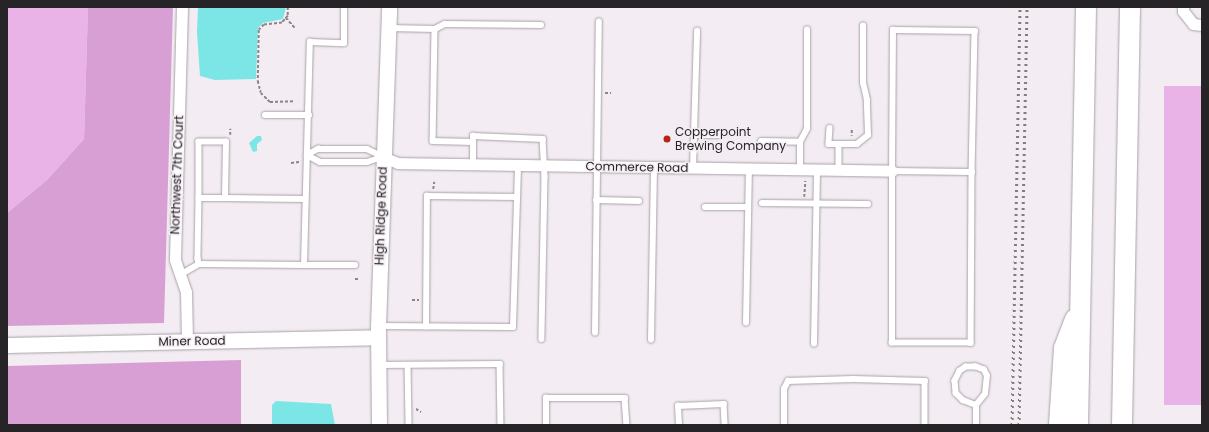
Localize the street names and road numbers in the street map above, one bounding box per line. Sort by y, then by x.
street label: Northwest 7th Court [168,115,186,235]
street label: Commerce Road [586,159,688,175]
street label: High Ridge Road [372,166,390,266]
street label: Miner Road [158,333,226,349]

